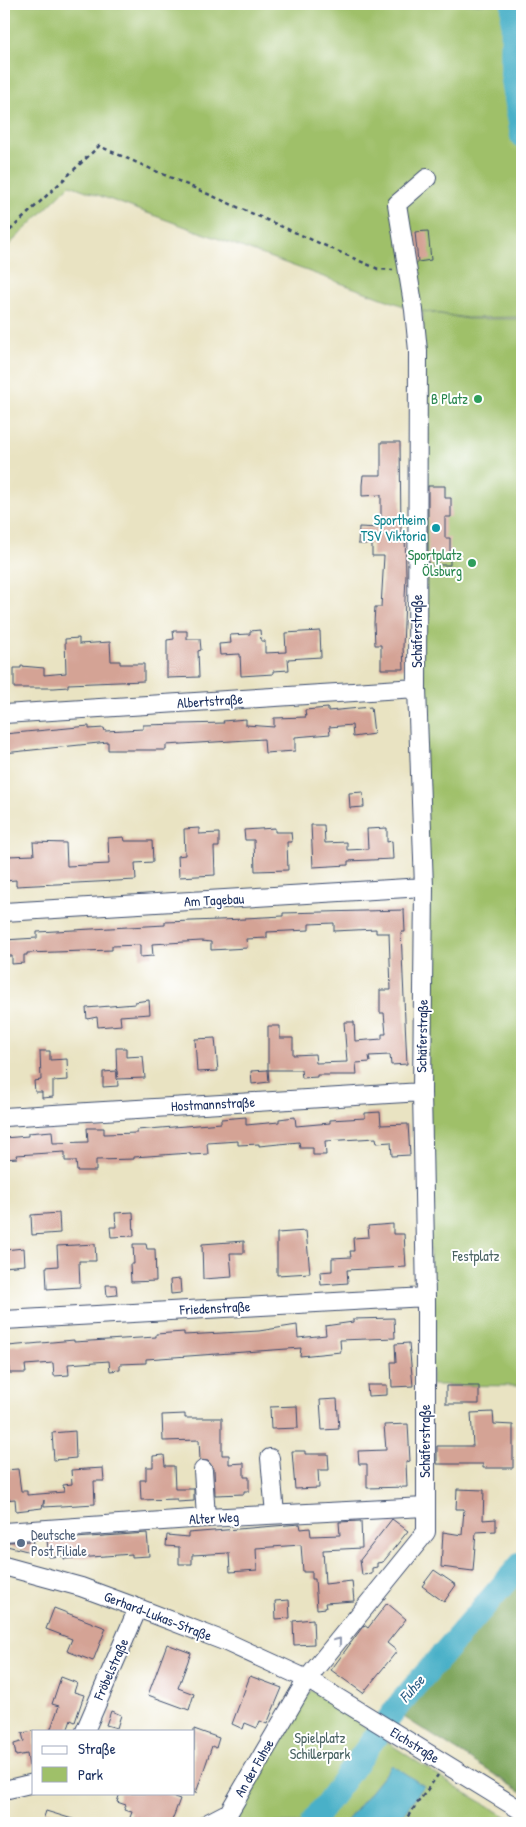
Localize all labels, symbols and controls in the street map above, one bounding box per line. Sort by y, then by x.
place label: B Platz [431,389,468,408]
marker: B Platz [472,393,484,405]
place label: Sportheim TSV Viktoria [361,510,427,545]
marker: Sportheim TSV Viktoria [430,522,442,534]
place label: Sportplatz Ölsburg [408,545,462,581]
marker: Sportplatz Ölsburg [466,557,478,569]
street label: Schäferstraße [407,594,427,668]
street label: Albertstraße [176,689,244,713]
street label: Am Tagebau [183,888,245,912]
street label: Schäferstraße [411,999,433,1073]
street label: Hostmannstraße [170,1092,256,1116]
park label: Festplatz [451,1246,500,1266]
street label: Friedenstraße [178,1296,251,1320]
street label: Schäferstraße [415,1404,435,1478]
street label: Alter Weg [189,1507,239,1529]
place label: Deutsche Post Filiale [31,1525,87,1560]
marker: Deutsche Post Filiale [15,1537,27,1549]
street label: Gerhard-Lukas-Straße [101,1586,215,1646]
street label: Fröbelstraße [88,1635,134,1704]
one-way arrow [332,1637,341,1646]
water label: Fuhse [394,1670,430,1707]
street label: Eichstraße [387,1722,444,1768]
park label: Spielplatz Schillerpark [290,1728,350,1764]
legend [32,1730,195,1794]
street label: An der Fuhse [229,1735,278,1800]
text: Straße [78,1738,116,1759]
text: Park [78,1764,103,1785]

